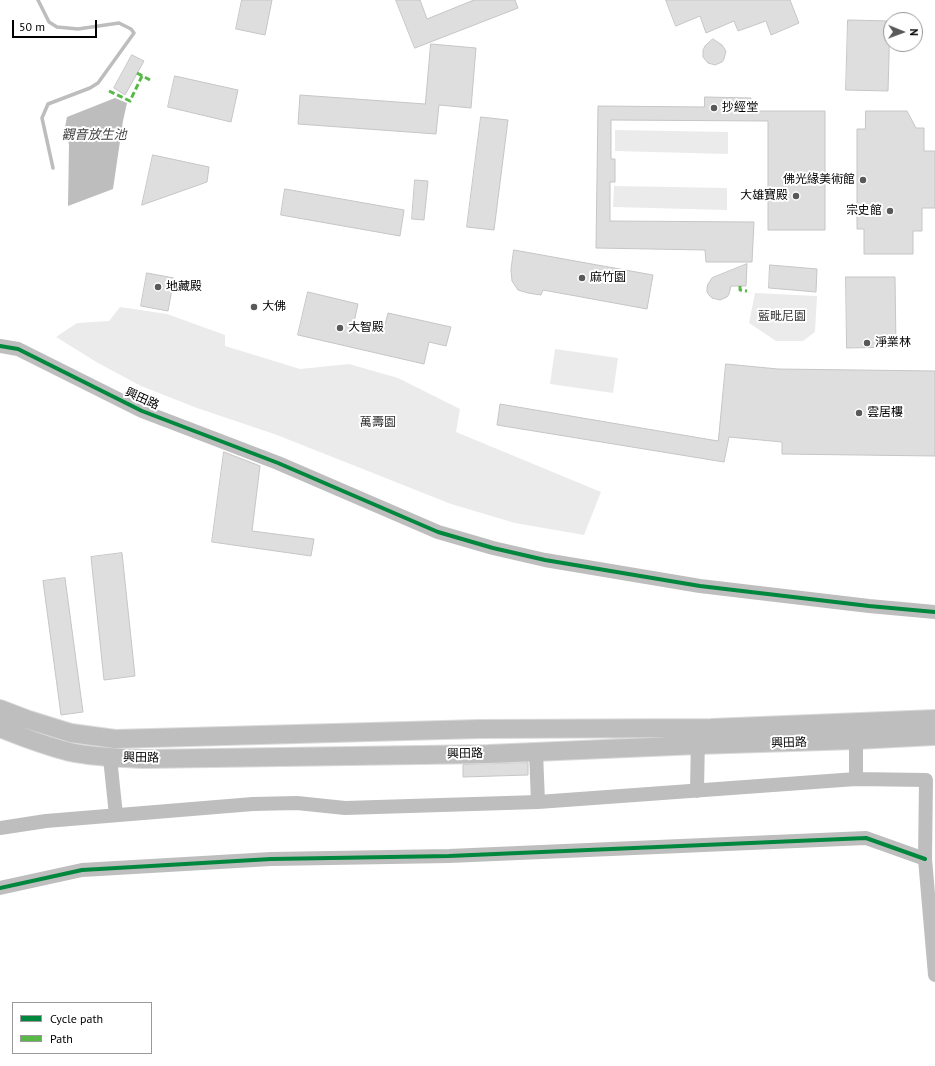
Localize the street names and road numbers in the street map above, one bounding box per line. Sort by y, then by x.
street label: 興田路 [123,385,161,413]
street label: 興田路 [771,735,807,751]
street label: 興田路 [447,746,483,762]
street label: 興田路 [123,750,159,766]

